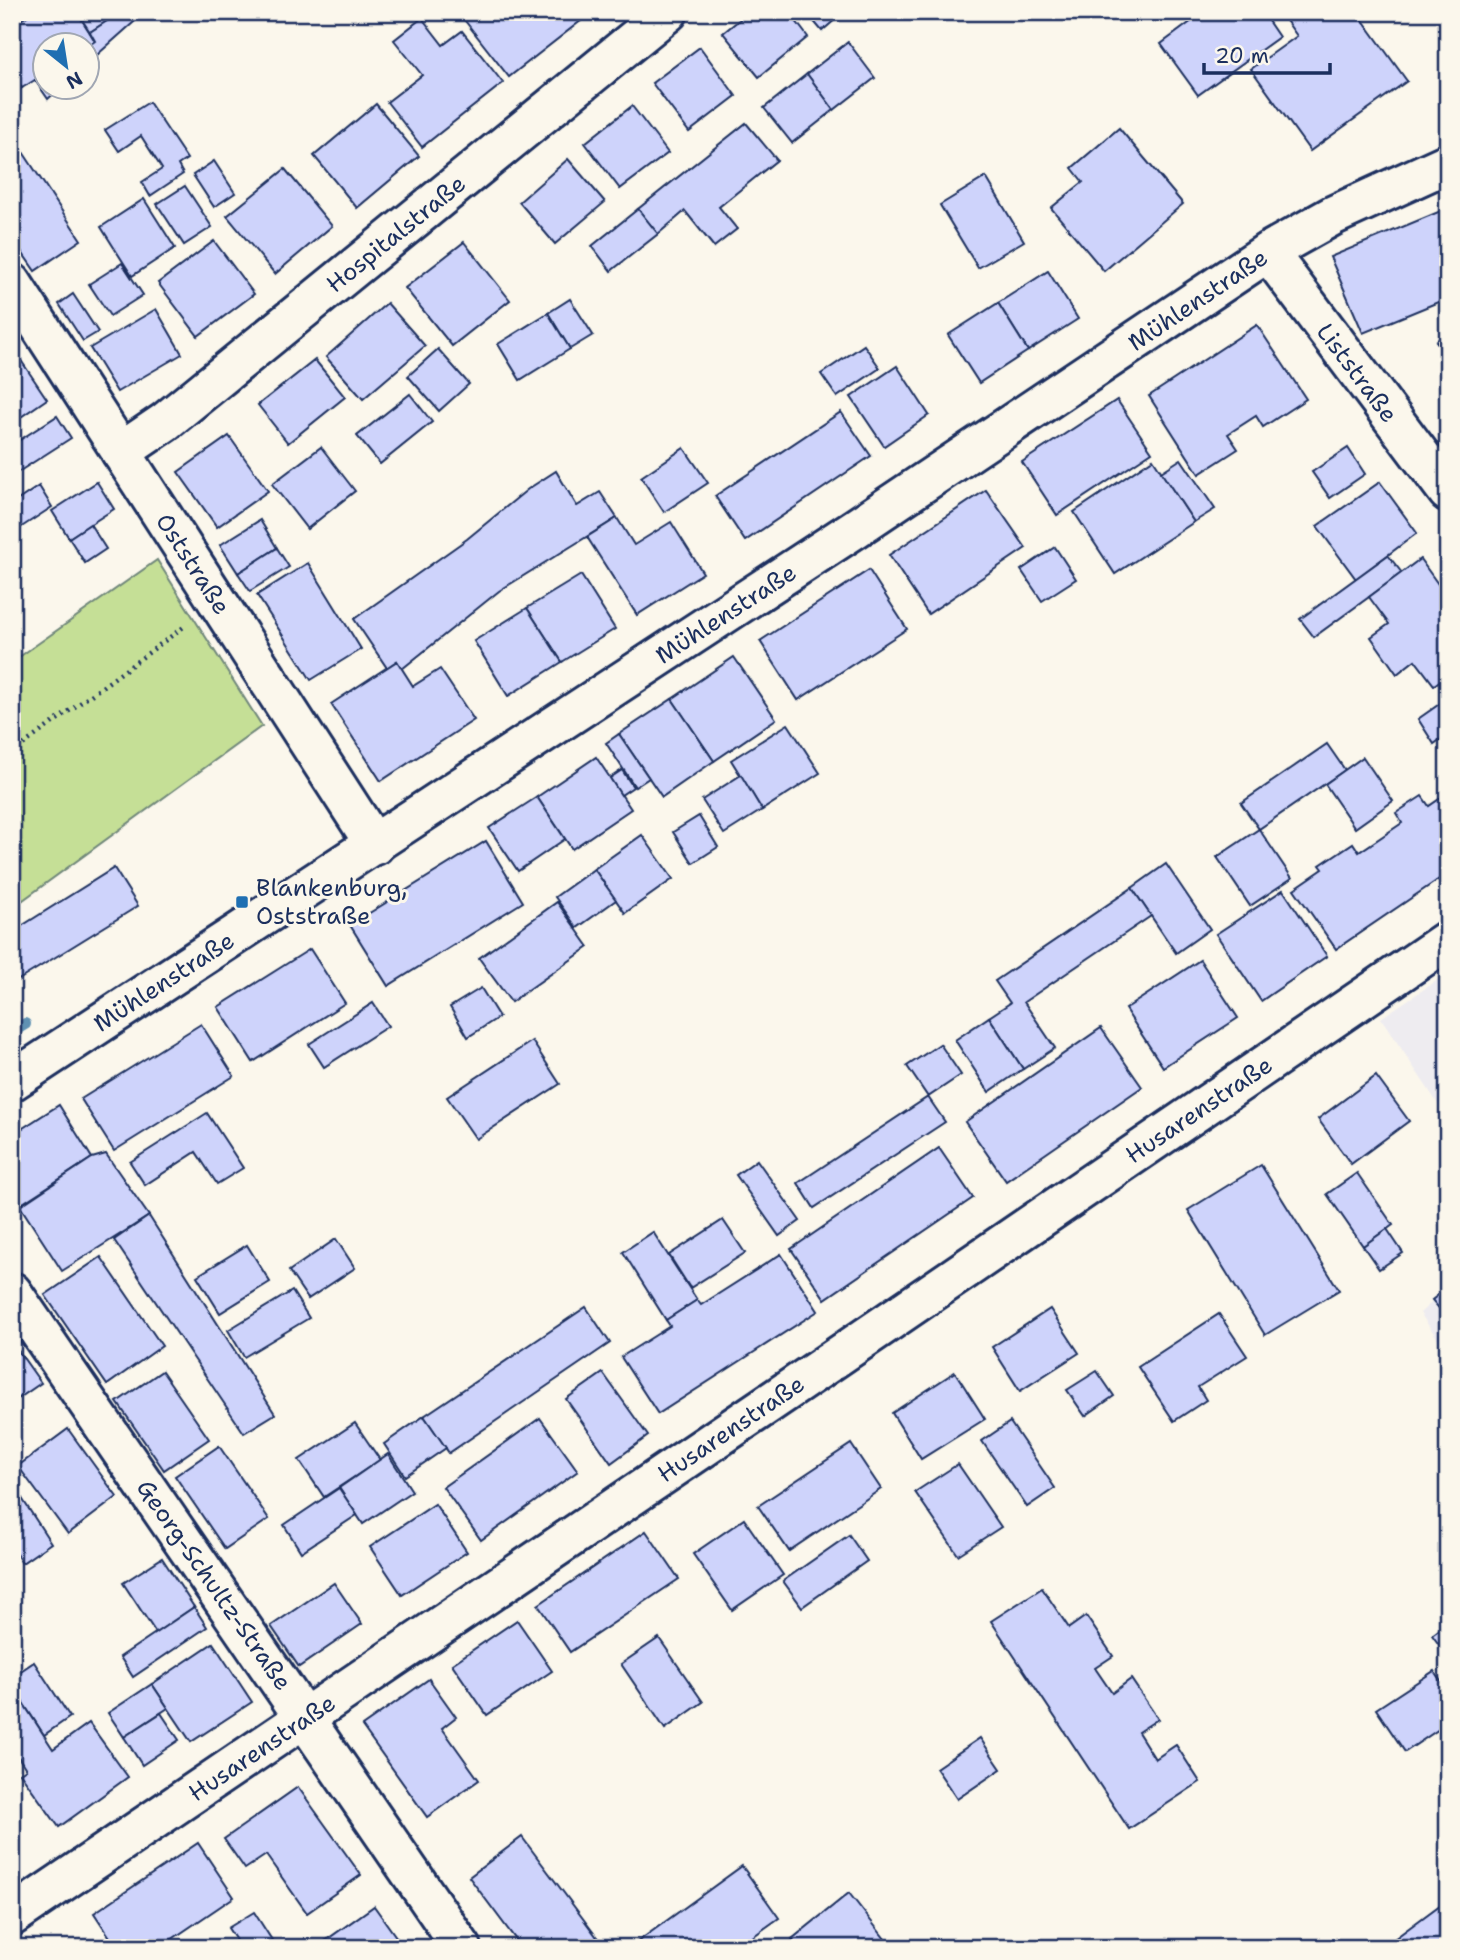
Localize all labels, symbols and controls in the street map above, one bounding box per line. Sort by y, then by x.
north arrow [32,32,102,102]
scale bar [1204,32,1330,76]
text: 20 m [1215,42,1269,70]
text: N [61,66,87,95]
street label: Hospitalstraße [320,168,472,300]
street label: Mühlenstraße [1122,241,1274,359]
street label: Liststraße [1309,317,1405,429]
street label: Oststraße [148,507,238,621]
street label: Mühlenstraße [649,556,803,672]
place label: Blankenburg, Oststraße [256,872,408,932]
marker: Blankenburg, Oststraße [234,894,250,910]
street label: Mühlenstraße [87,924,241,1040]
street label: Husarenstraße [1119,1049,1279,1171]
street label: Husarenstraße [651,1368,811,1490]
street label: Georg-Schultz-Straße [129,1473,299,1697]
street label: Husarenstraße [182,1687,342,1809]

